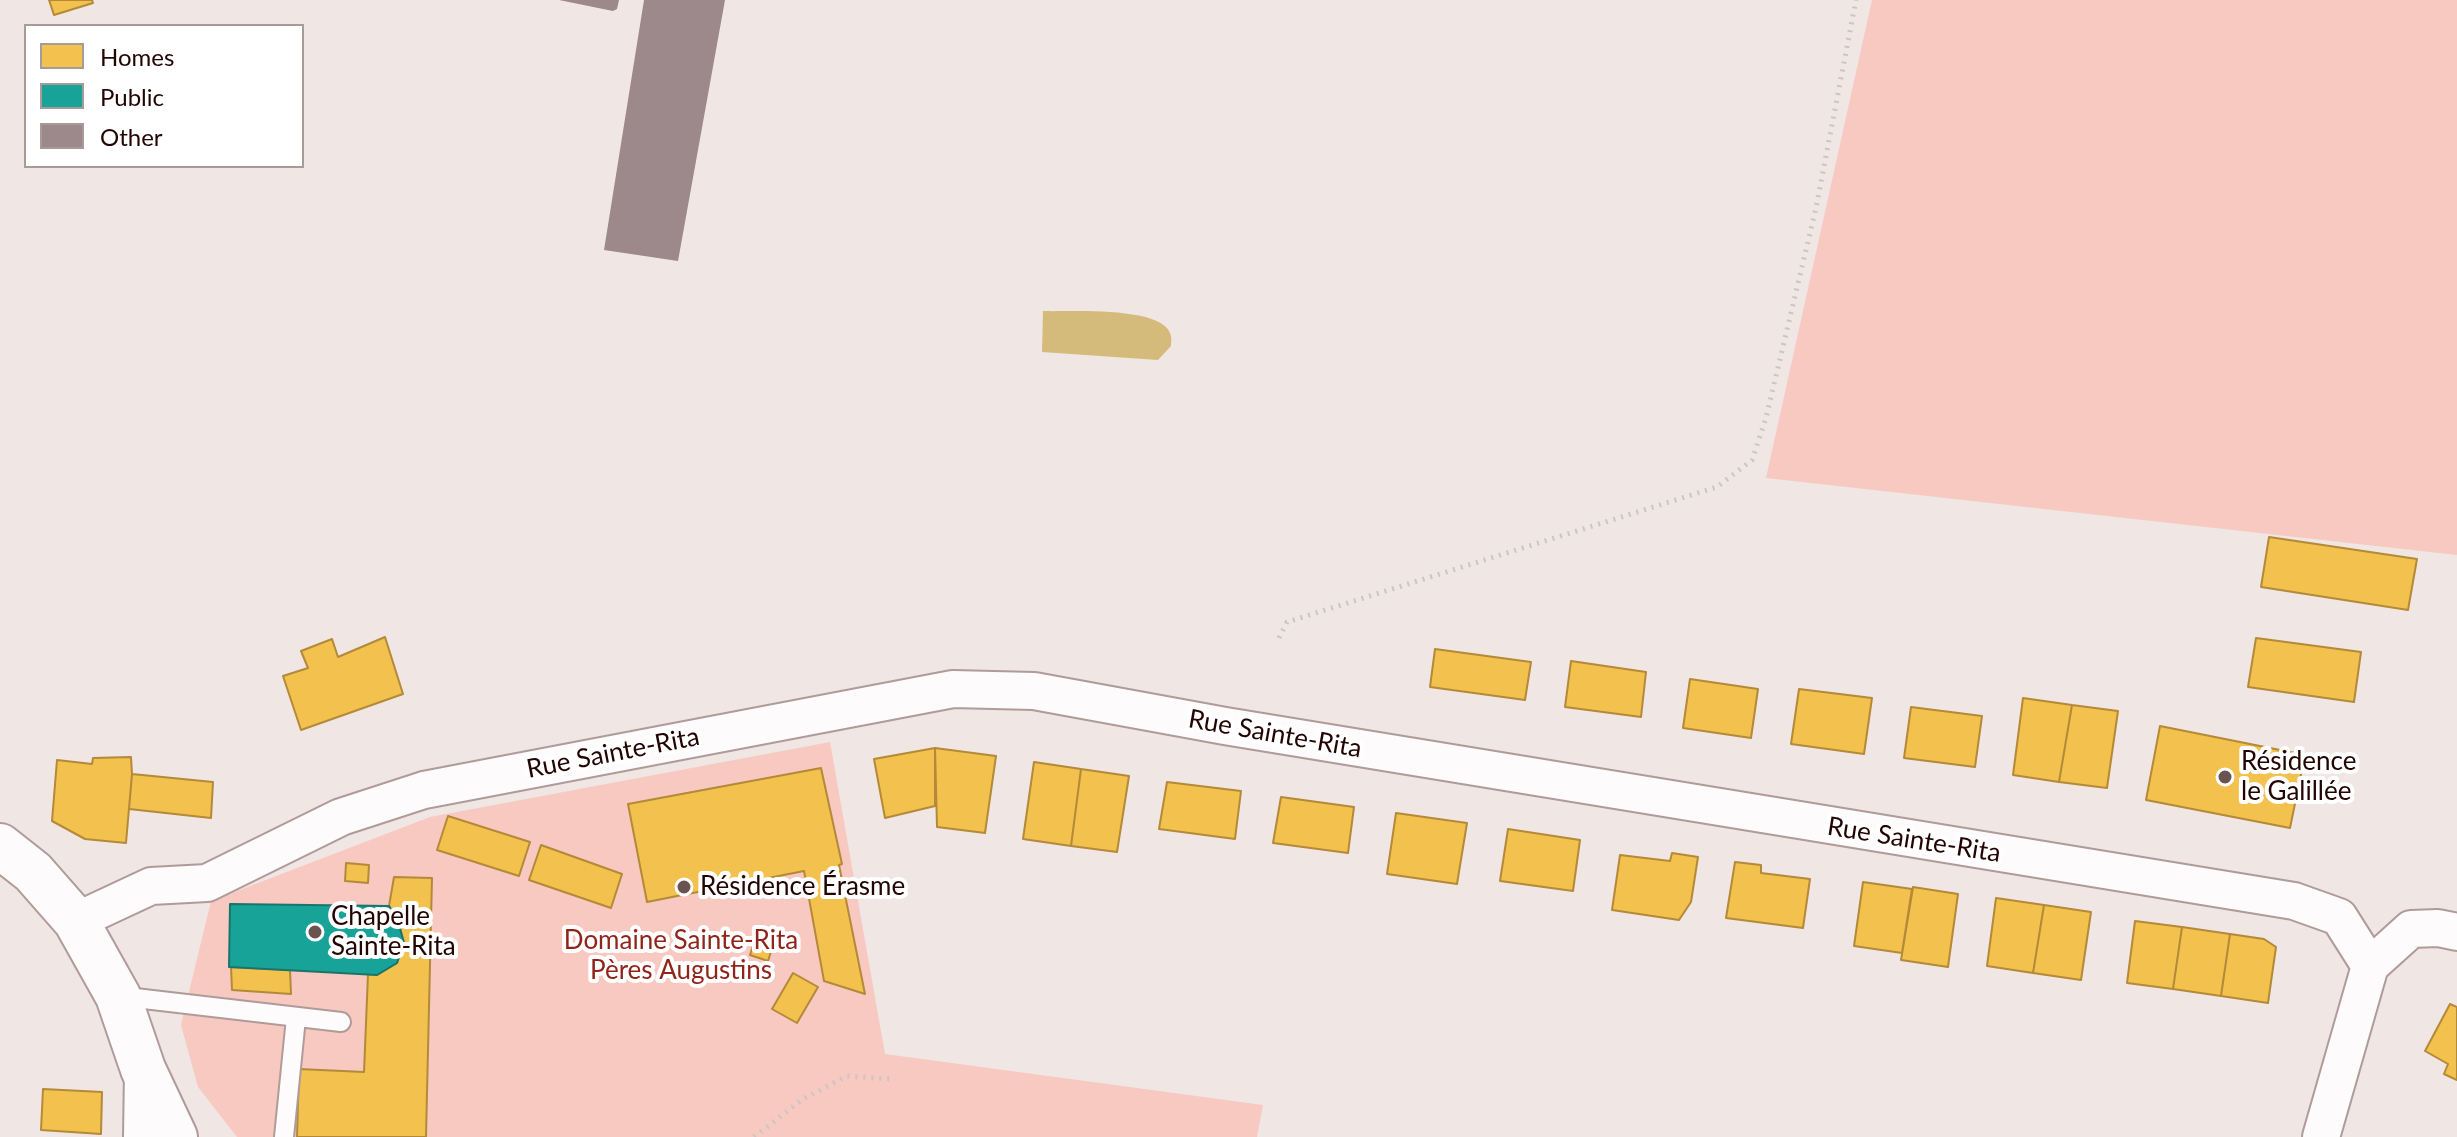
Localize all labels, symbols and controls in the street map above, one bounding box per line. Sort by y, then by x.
legend [24,24,304,168]
text: Homes [100,42,174,71]
text: Public [100,82,164,111]
text: Other [100,122,163,151]
street label: Rue Sainte-Rita [1186,703,1364,765]
street label: Rue Sainte-Rita [524,721,702,785]
place label: Résidence le Galillée [2241,746,2356,808]
marker: Résidence le Galillée [2216,768,2234,786]
street label: Rue Sainte-Rita [1825,811,2003,869]
place label: Résidence Érasme [700,871,905,903]
marker: Résidence Érasme [675,878,693,896]
place label: Chapelle Sainte-Rita [331,901,456,962]
marker: Chapelle Sainte-Rita [306,923,324,941]
park label: Domaine Sainte-Rita Pères Augustins [564,925,798,986]

